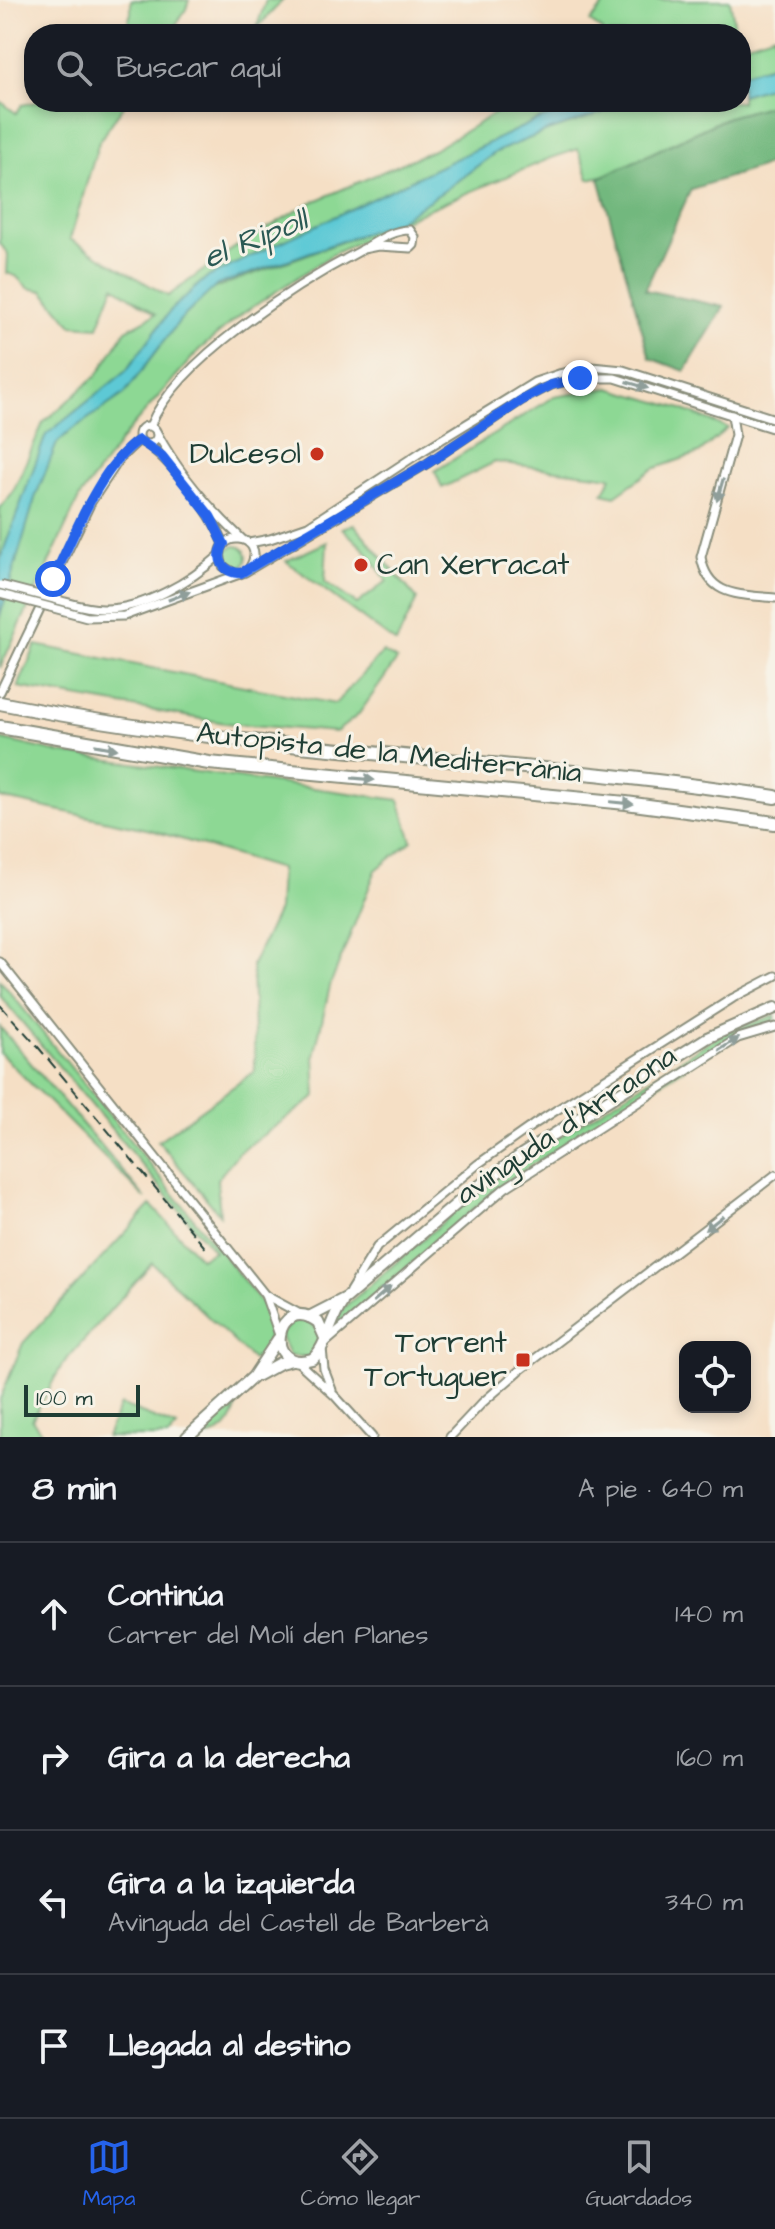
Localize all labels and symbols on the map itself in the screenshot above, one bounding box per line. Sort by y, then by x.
water label: el Ripoll [196,196,317,280]
route end [562,360,598,396]
one-way arrow [625,379,649,391]
place label: Dulcesol [190,433,301,475]
marker: Dulcesol [308,445,326,463]
one-way arrow [714,478,726,503]
place label: Can Xerracat [377,544,569,586]
marker: Can Xerracat [352,556,370,574]
route start [35,561,71,597]
one-way arrow [167,589,191,602]
street label: Autopista de la Mediterrània [194,712,584,794]
one-way arrow [93,741,118,753]
one-way arrow [351,772,376,785]
one-way arrow [610,796,635,809]
street label: avinguda d'Arraona [447,1035,686,1216]
one-way arrow [718,1038,740,1052]
one-way arrow [703,1214,724,1230]
one-way arrow [372,1286,392,1303]
place label: Torrent Tortuguer [364,1322,507,1399]
marker: Torrent Tortuguer [514,1351,532,1369]
scale bar [24,1381,140,1417]

